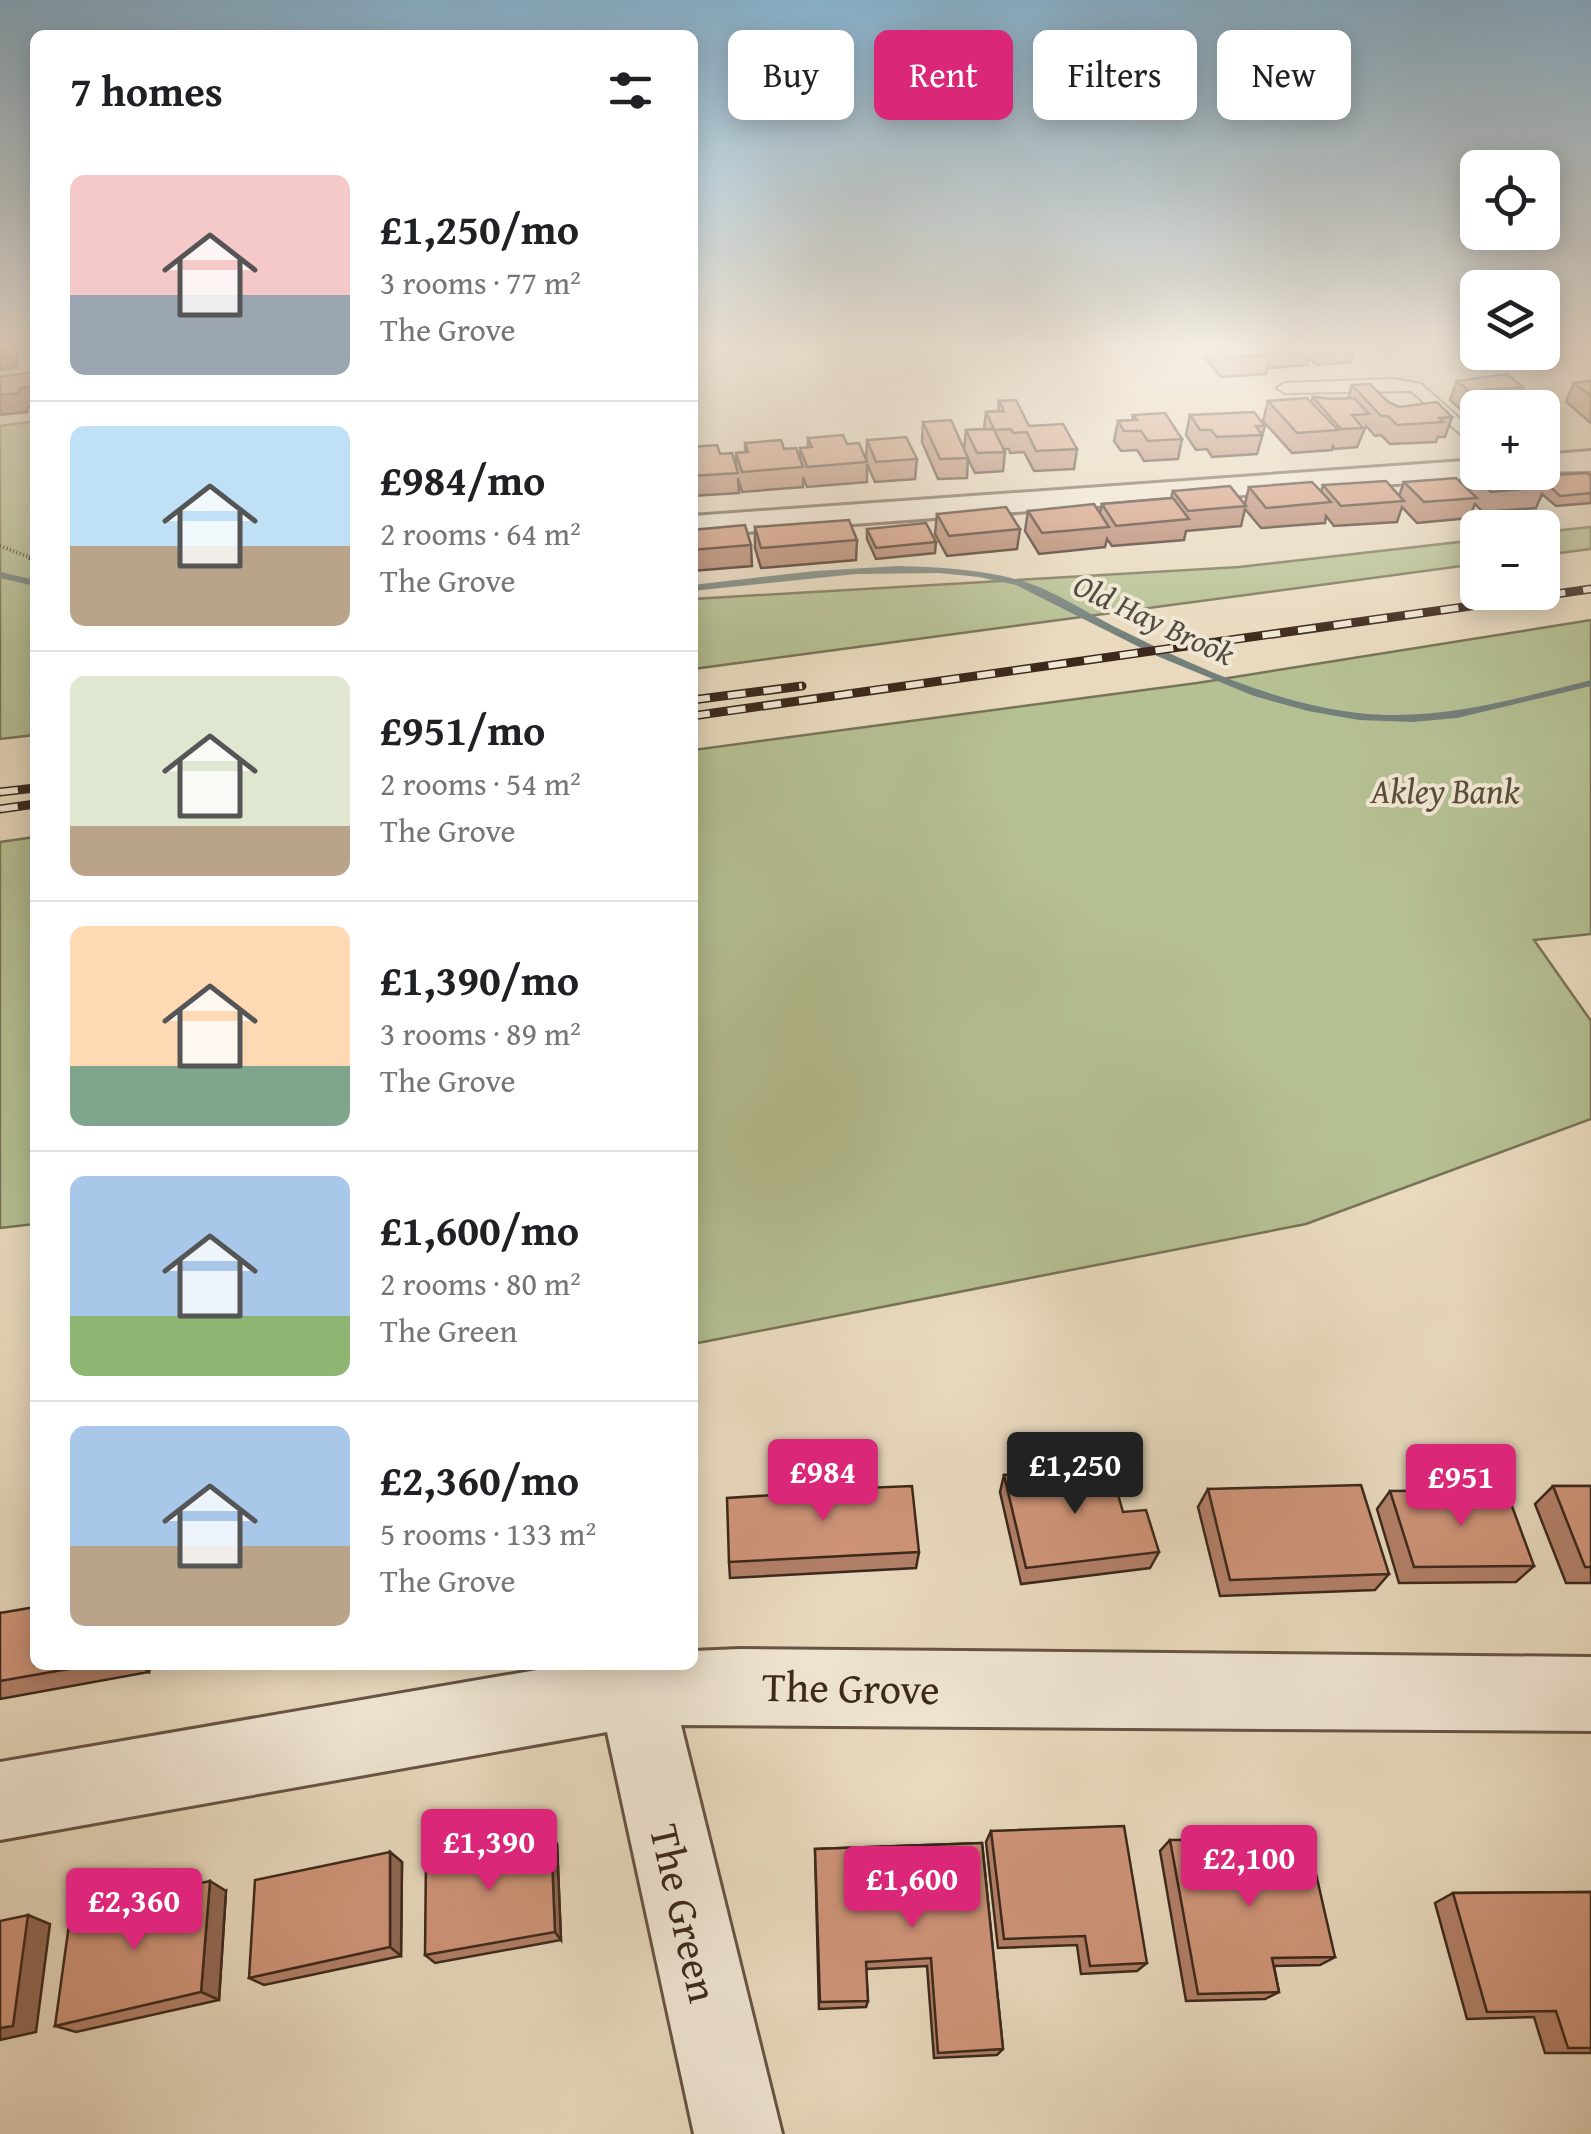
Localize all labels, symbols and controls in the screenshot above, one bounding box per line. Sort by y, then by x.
chip: Buy [728,30,854,120]
chip: Rent [874,30,1013,120]
chip: Filters [1033,30,1197,120]
chip: New [1217,30,1351,120]
text: 7 homes [70,60,223,121]
icon: filters [603,63,658,118]
map controls [1460,150,1560,610]
button: locate [1460,150,1560,250]
text: £1,250/mo [380,198,579,259]
icon: home [150,215,270,335]
text: 3 rooms · 77 m² [380,259,581,306]
button: layers [1460,270,1560,370]
text: The Grove [380,306,515,353]
button: + [1460,390,1560,490]
text: £984/mo [380,449,545,510]
icon: home [150,466,270,586]
text: 2 rooms · 64 m² [380,510,581,557]
button: − [1460,510,1560,610]
text: The Grove [380,557,515,604]
water label: Old Hay Brook [1066,561,1243,677]
text: £951/mo [380,699,545,760]
icon: home [150,716,270,836]
text: 2 rooms · 54 m² [380,760,581,807]
park label: Akley Bank [1369,765,1521,816]
text: The Grove [380,807,515,854]
text: £1,390/mo [380,949,579,1010]
icon: home [150,966,270,1086]
text: 3 rooms · 89 m² [380,1010,581,1057]
text: The Grove [380,1057,515,1104]
text: £1,600/mo [380,1199,579,1260]
icon: home [150,1216,270,1336]
text: 2 rooms · 80 m² [380,1260,581,1307]
text: The Green [380,1307,518,1354]
pin: £1,250 [994,1432,1156,1517]
pin: £984 [764,1439,882,1524]
text: £1,250 [1029,1441,1121,1488]
pin: £951 [1402,1444,1520,1529]
text: £984 [790,1448,856,1495]
text: £2,360/mo [380,1449,579,1510]
text: £951 [1428,1453,1494,1500]
icon: home [150,1466,270,1586]
text: 5 rooms · 133 m² [380,1510,596,1557]
text: The Grove [380,1557,515,1604]
street label: The Grove [762,1655,940,1719]
pin: £1,390 [408,1809,570,1894]
text: £1,390 [443,1818,535,1865]
street label: The Green [635,1818,735,2008]
pin: £2,100 [1168,1825,1330,1910]
text: £2,100 [1203,1834,1295,1881]
pin: £1,600 [831,1846,993,1931]
text: £1,600 [866,1855,958,1902]
pin: £2,360 [53,1868,215,1953]
text: £2,360 [88,1877,180,1924]

